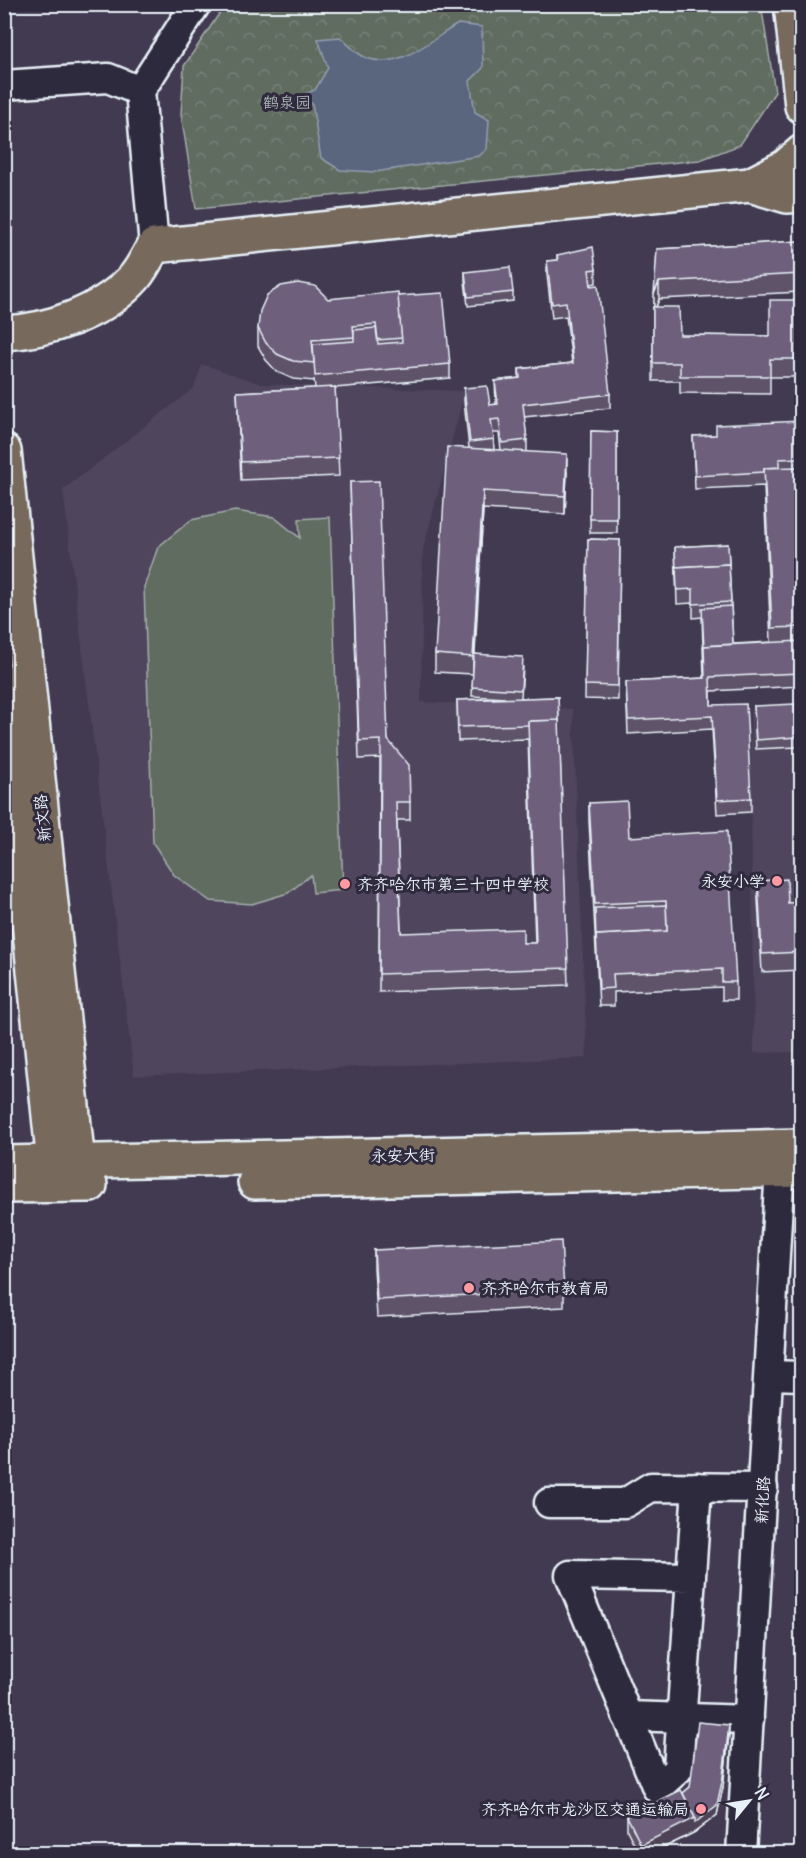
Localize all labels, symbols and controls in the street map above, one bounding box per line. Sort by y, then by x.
park label: 鹤泉园 [263,92,311,112]
street label: 新文路 [30,793,54,843]
place label: 永安小学 [701,871,765,891]
place label: 齐齐哈尔市第三十四中学校 [357,874,549,894]
marker: 永安小学 [770,874,784,888]
marker: 齐齐哈尔市第三十四中学校 [338,877,352,891]
street label: 永安大街 [371,1144,435,1166]
place label: 齐齐哈尔市教育局 [481,1278,609,1298]
marker: 齐齐哈尔市教育局 [462,1281,476,1295]
street label: 新化路 [751,1476,773,1524]
north arrow [719,1771,779,1831]
text: N [751,1784,773,1803]
place label: 齐齐哈尔市龙沙区交通运输局 [481,1799,689,1819]
marker: 齐齐哈尔市龙沙区交通运输局 [694,1802,708,1816]

